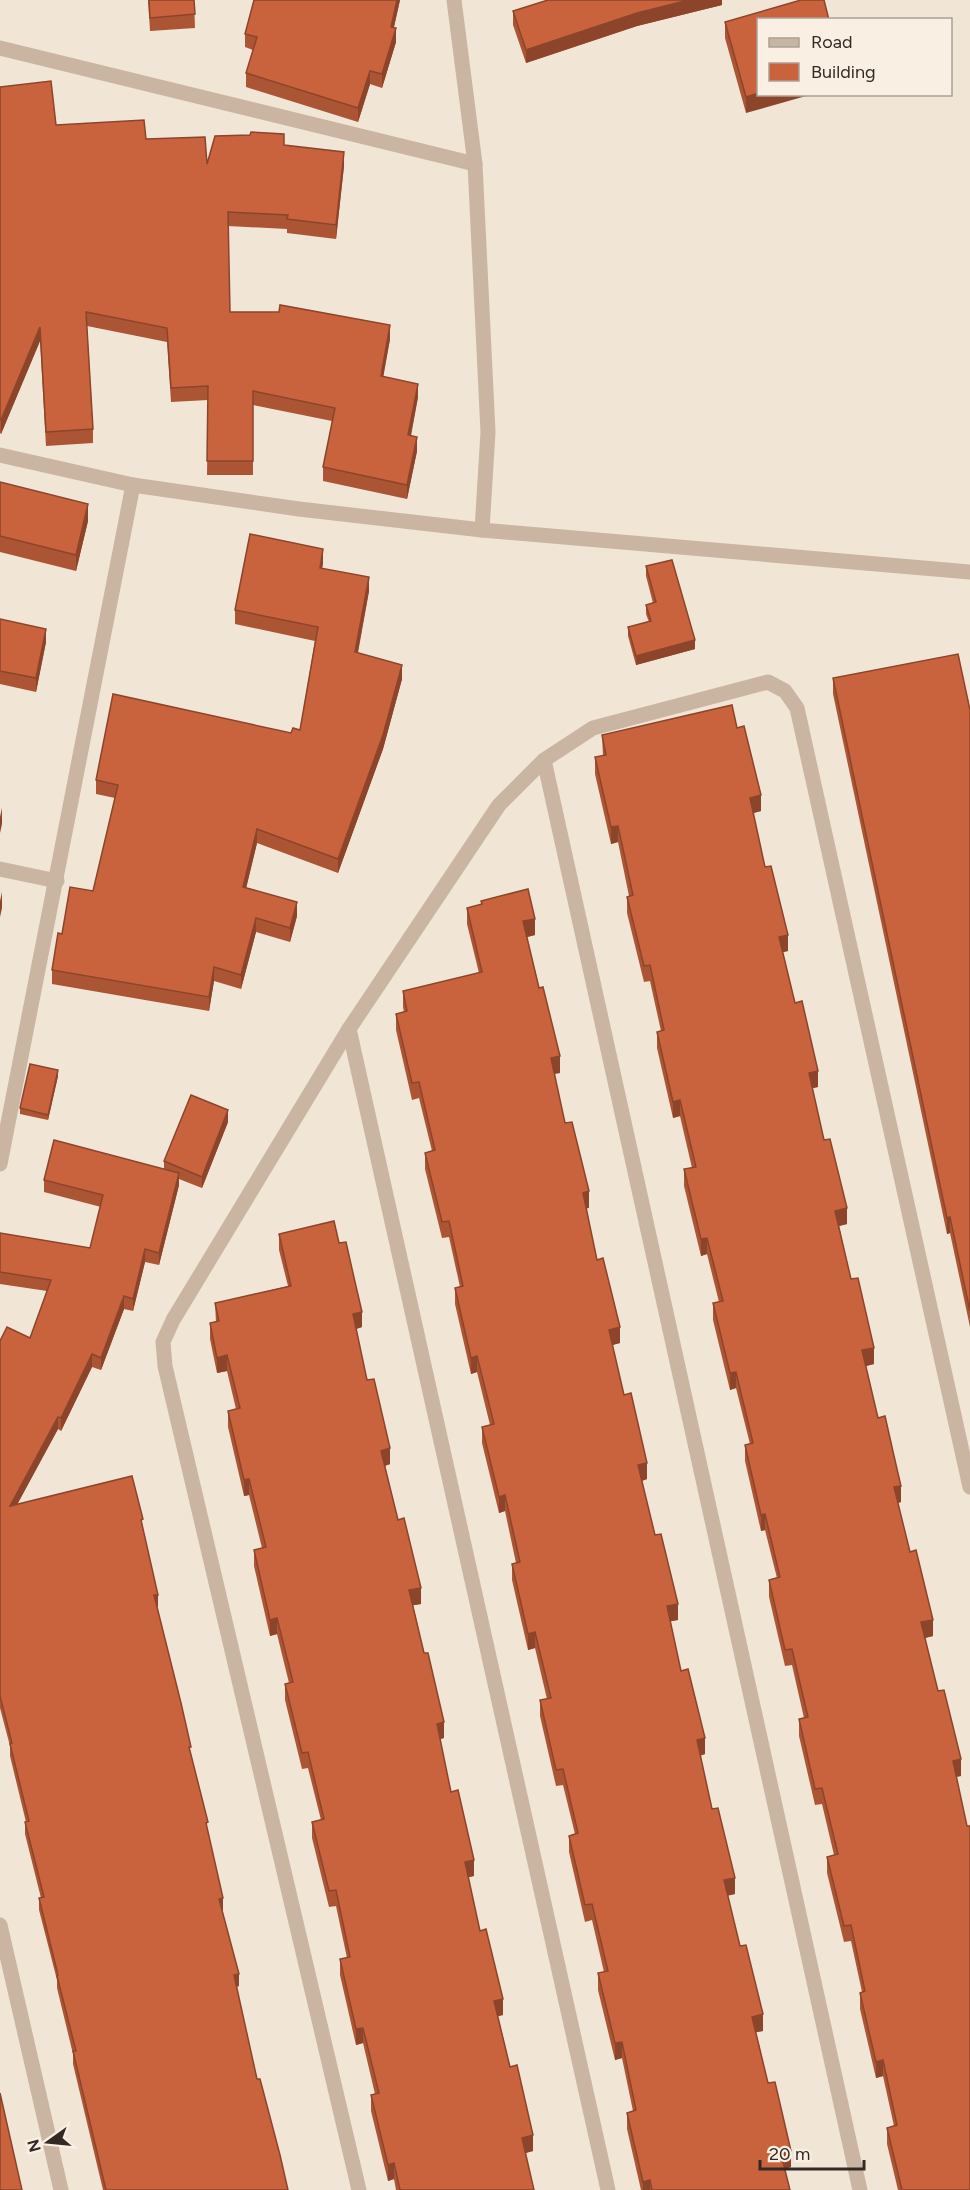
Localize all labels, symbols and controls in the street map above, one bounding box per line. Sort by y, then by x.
legend [757,18,952,96]
text: Road [811,31,852,53]
text: Building [811,61,876,83]
north arrow [18,2112,78,2172]
scale bar [760,2133,864,2171]
text: N [23,2137,45,2154]
text: 20 m [769,2143,810,2165]

